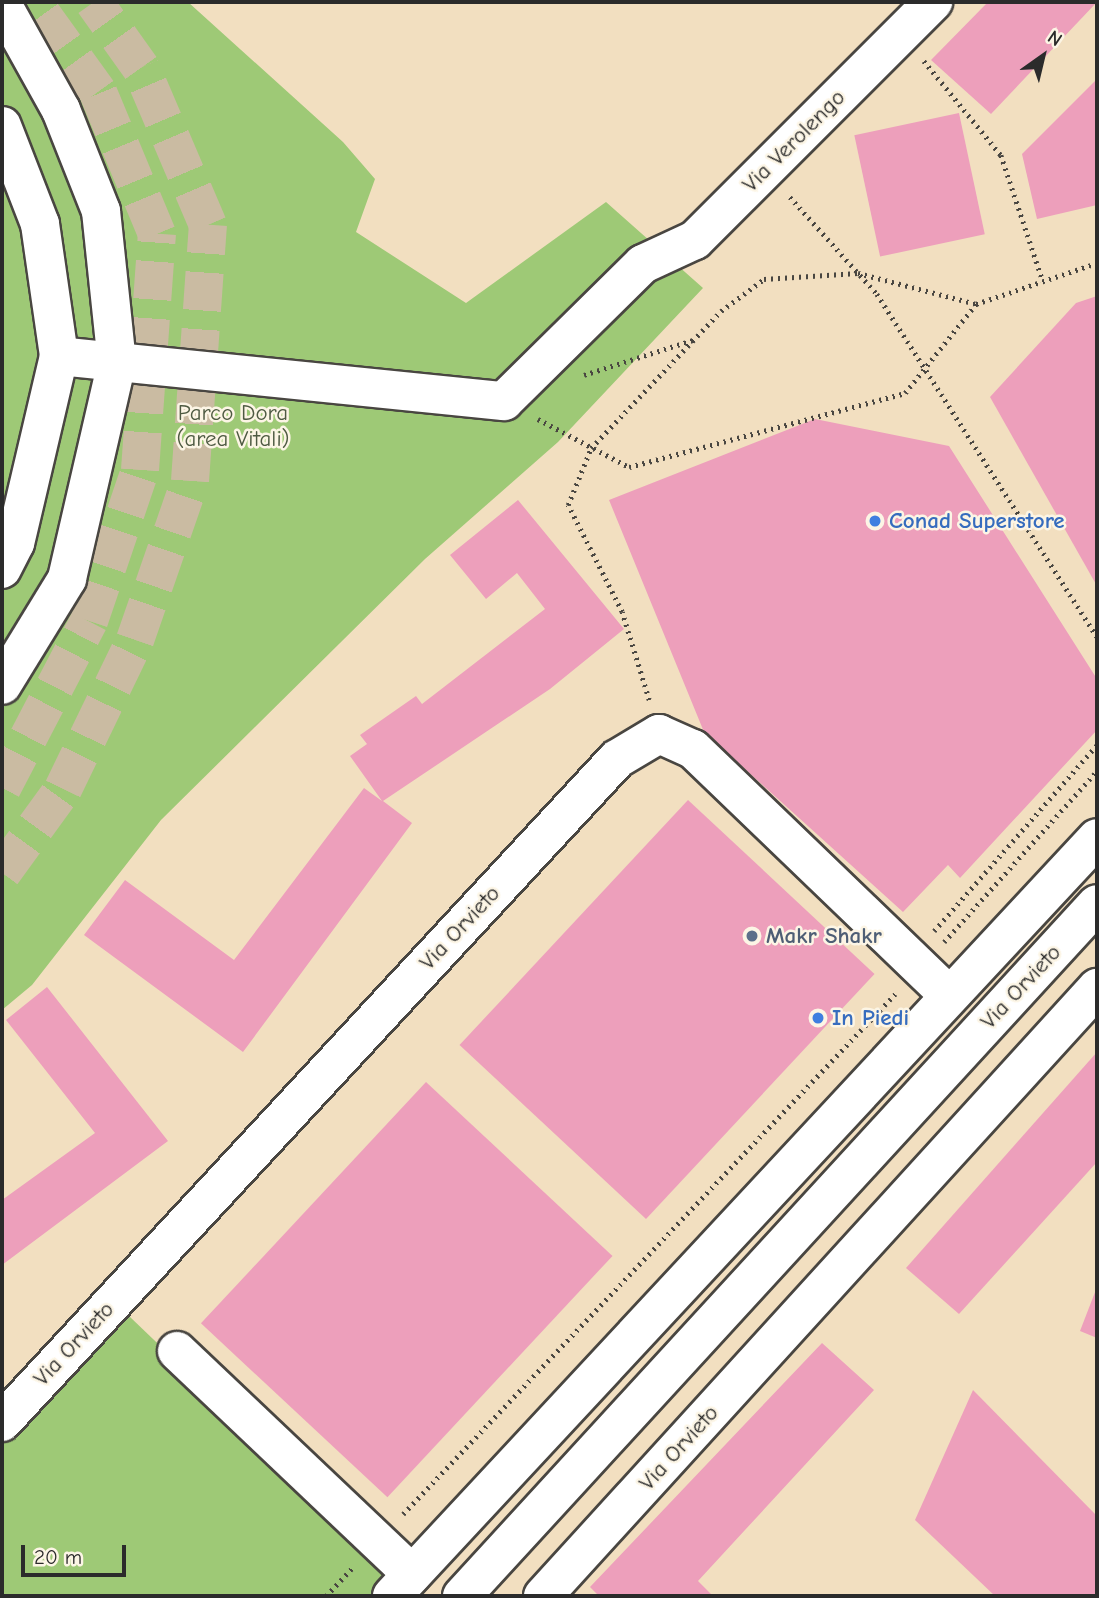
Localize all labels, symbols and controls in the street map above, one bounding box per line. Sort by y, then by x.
north arrow [1008,21,1078,91]
text: N [1043,26,1066,51]
street label: Via Verolengo [737,84,851,198]
park label: Parco Dora (area Vitali) [176,399,290,453]
place label: Conad Superstore [889,507,1065,535]
marker: Conad Superstore [867,513,883,529]
street label: Via Orvieto [414,880,506,976]
place label: Makr Shakr [766,922,882,950]
marker: Makr Shakr [744,928,760,944]
street label: Via Orvieto [975,939,1067,1035]
place label: In Piedi [832,1004,909,1032]
marker: In Piedi [810,1010,826,1026]
street label: Via Orvieto [28,1296,120,1392]
street label: Via Orvieto [633,1400,725,1496]
scale bar [24,1532,130,1576]
text: 20 m [34,1545,82,1569]

